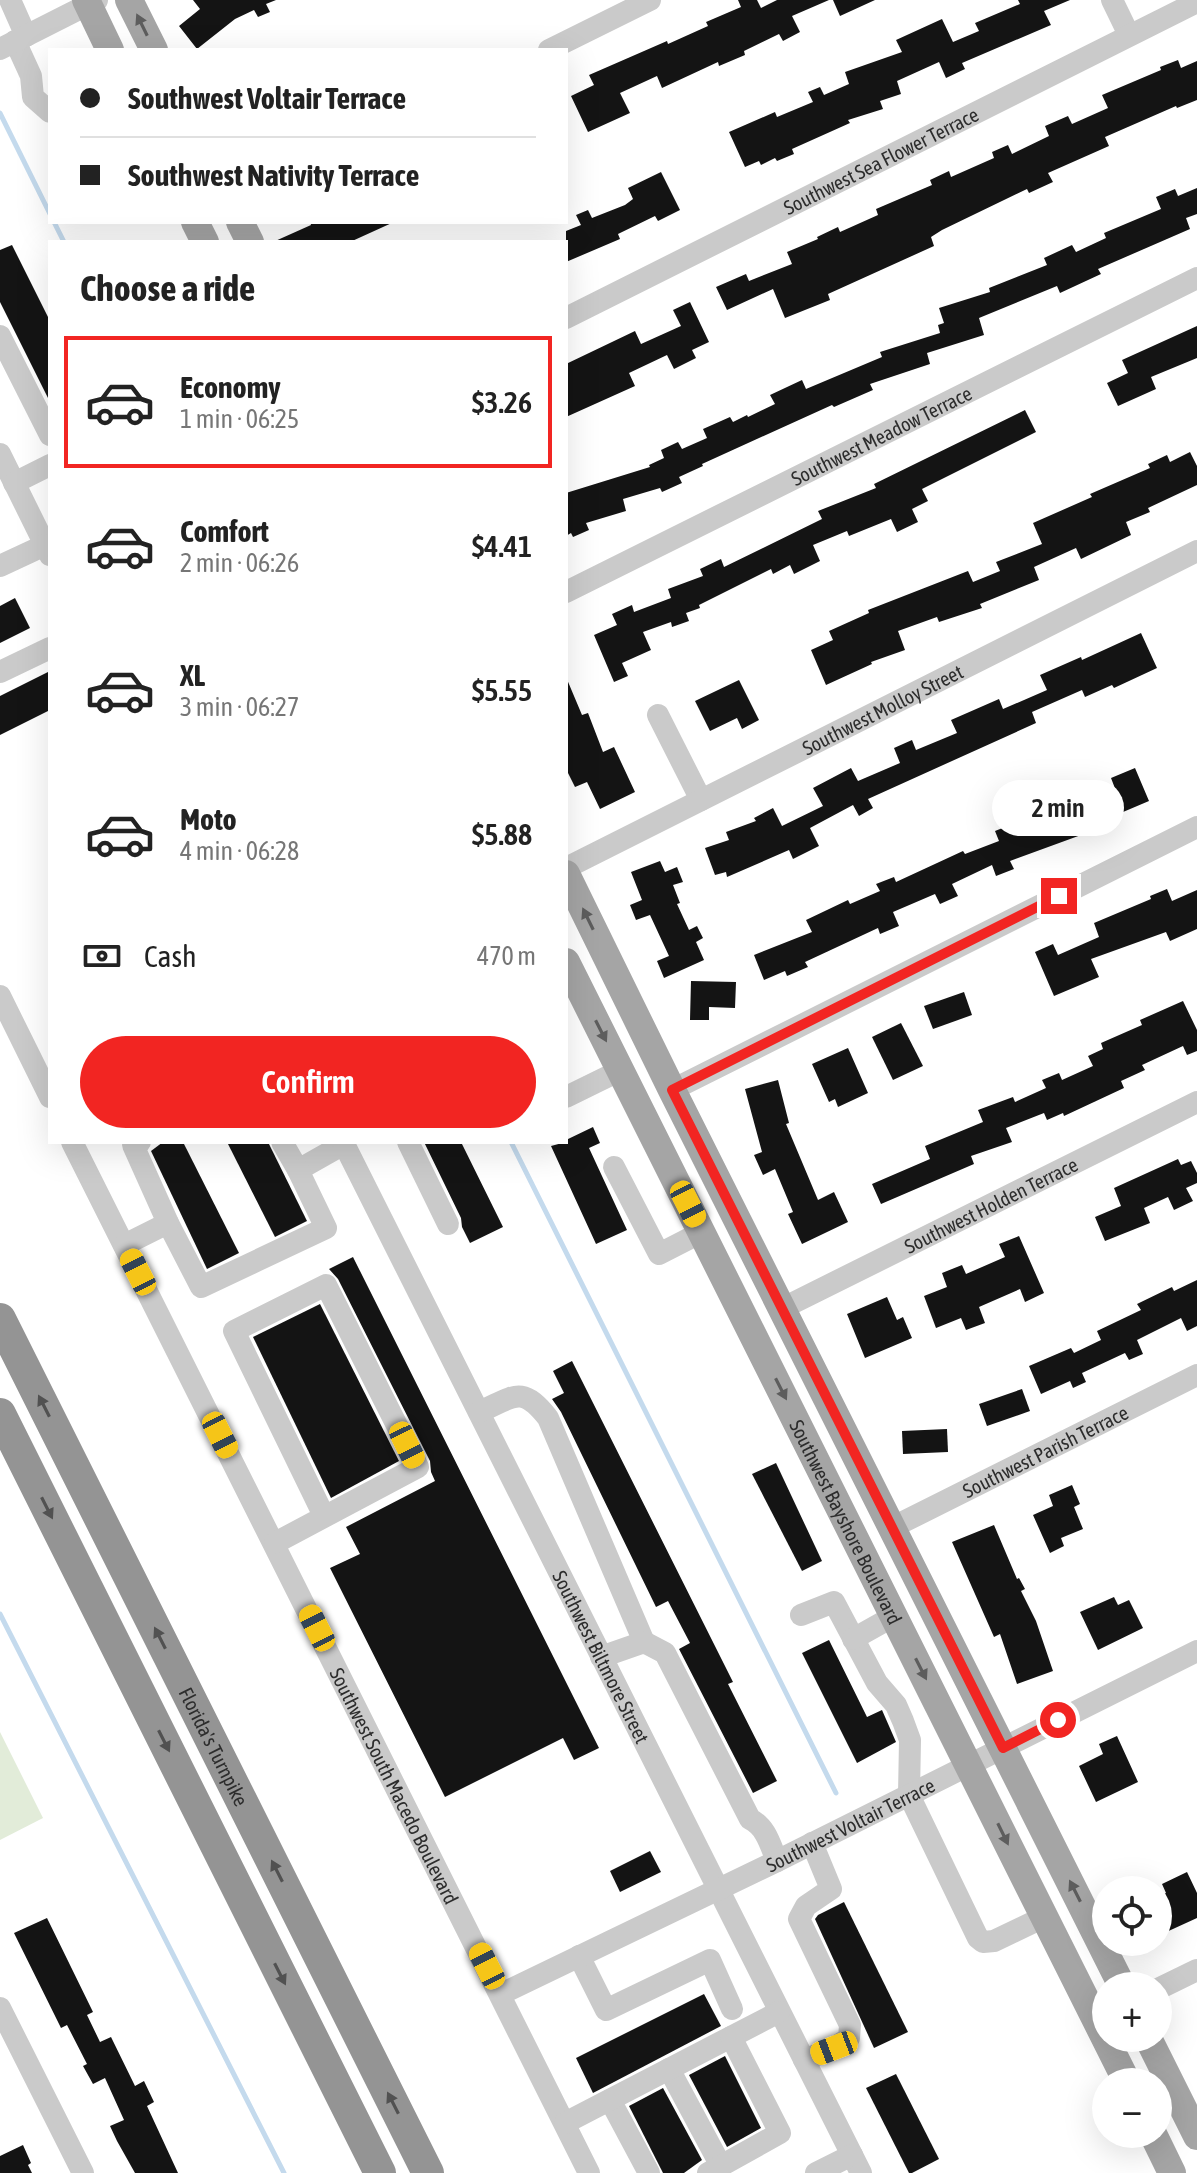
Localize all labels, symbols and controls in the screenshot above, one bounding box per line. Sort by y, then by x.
one-way arrow [135,13,148,36]
text: Southwest Voltair Terrace [128,81,406,115]
street label: Southwest Sea Flower Terrace [780,102,982,219]
text: Southwest Nativity Terrace [128,158,419,192]
text: Choose a ride [80,267,255,309]
icon: car [84,366,156,438]
text: Economy [180,370,281,404]
street label: Southwest Meadow Terrace [787,381,975,490]
text: $3.26 [472,385,532,419]
text: 1 min · 06:25 [180,404,299,434]
icon: car [84,510,156,582]
text: Comfort [180,514,269,548]
text: $4.41 [472,529,532,563]
text: 2 min · 06:26 [180,548,299,578]
icon: car [84,654,156,726]
text: XL [180,658,205,692]
street label: Southwest Molloy Street [798,659,967,759]
text: $5.55 [472,673,532,707]
text: 3 min · 06:27 [180,692,299,722]
callout: 2 min [993,780,1125,836]
text: 2 min [1031,793,1085,823]
icon: car [84,798,156,870]
text: Moto [180,802,237,836]
text: $5.88 [472,817,532,851]
text: 4 min · 06:28 [180,836,299,866]
route end [1041,878,1077,914]
one-way arrow [581,908,595,931]
icon: cash [80,934,124,978]
text: Cash [144,939,197,973]
text: 470 m [477,941,536,971]
one-way arrow [594,1020,608,1043]
button: Confirm [80,1036,536,1128]
street label: Southwest Holden Terrace [900,1152,1081,1257]
car [666,1177,710,1231]
car [116,1245,160,1299]
one-way arrow [774,1377,787,1400]
one-way arrow [37,1395,50,1418]
street label: Southwest Parish Terrace [959,1400,1132,1502]
car [198,1408,242,1462]
street label: Southwest Bayshore Boulevard [786,1416,907,1628]
car [386,1418,428,1472]
one-way arrow [41,1497,54,1520]
street label: Southwest Biltmore Street [549,1567,655,1747]
car [295,1601,339,1655]
one-way arrow [154,1627,167,1650]
one-way arrow [914,1658,928,1681]
street label: Southwest South Macedo Boulevard [326,1664,464,1907]
street label: Florida's Turnpike [175,1683,253,1809]
route start [1040,1702,1076,1738]
one-way arrow [157,1729,170,1752]
street label: Southwest Voltair Terrace [762,1773,938,1876]
one-way arrow [997,1823,1010,1846]
one-way arrow [270,1859,284,1882]
map controls [1092,1876,1172,2148]
button: locate [1092,1876,1172,1956]
one-way arrow [1068,1880,1082,1903]
car [465,1939,509,1993]
one-way arrow [273,1962,287,1985]
button: + [1092,1972,1172,2052]
car [807,2028,861,2068]
button: − [1092,2068,1172,2148]
one-way arrow [387,2092,400,2115]

